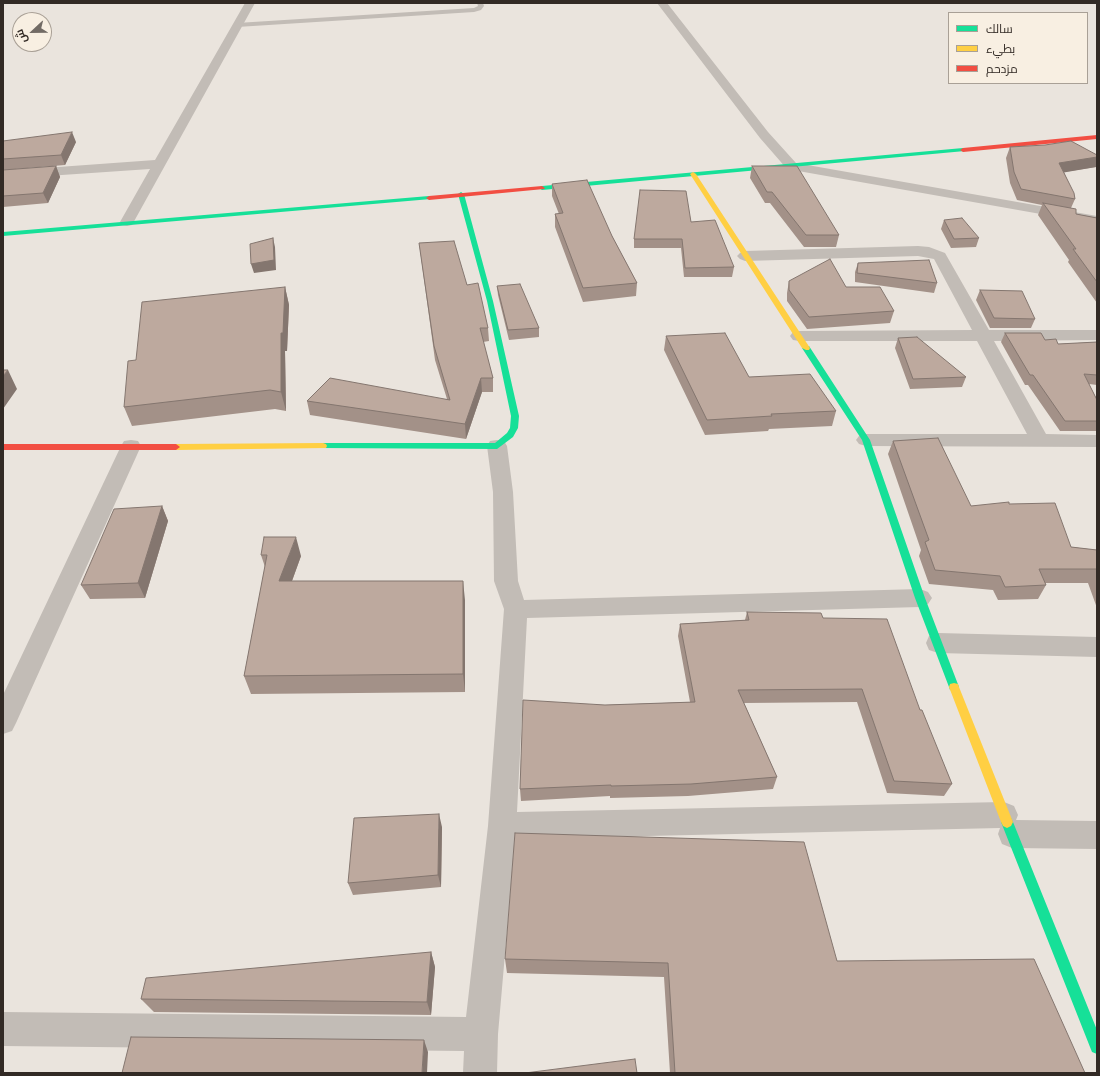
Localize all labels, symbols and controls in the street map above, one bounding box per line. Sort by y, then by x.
north arrow [12,12,52,52]
legend [948,12,1088,84]
text: سالك [986,22,1013,36]
text: ش [13,27,30,45]
text: بطيء [986,42,1015,56]
text: مزدحم [986,62,1018,76]

